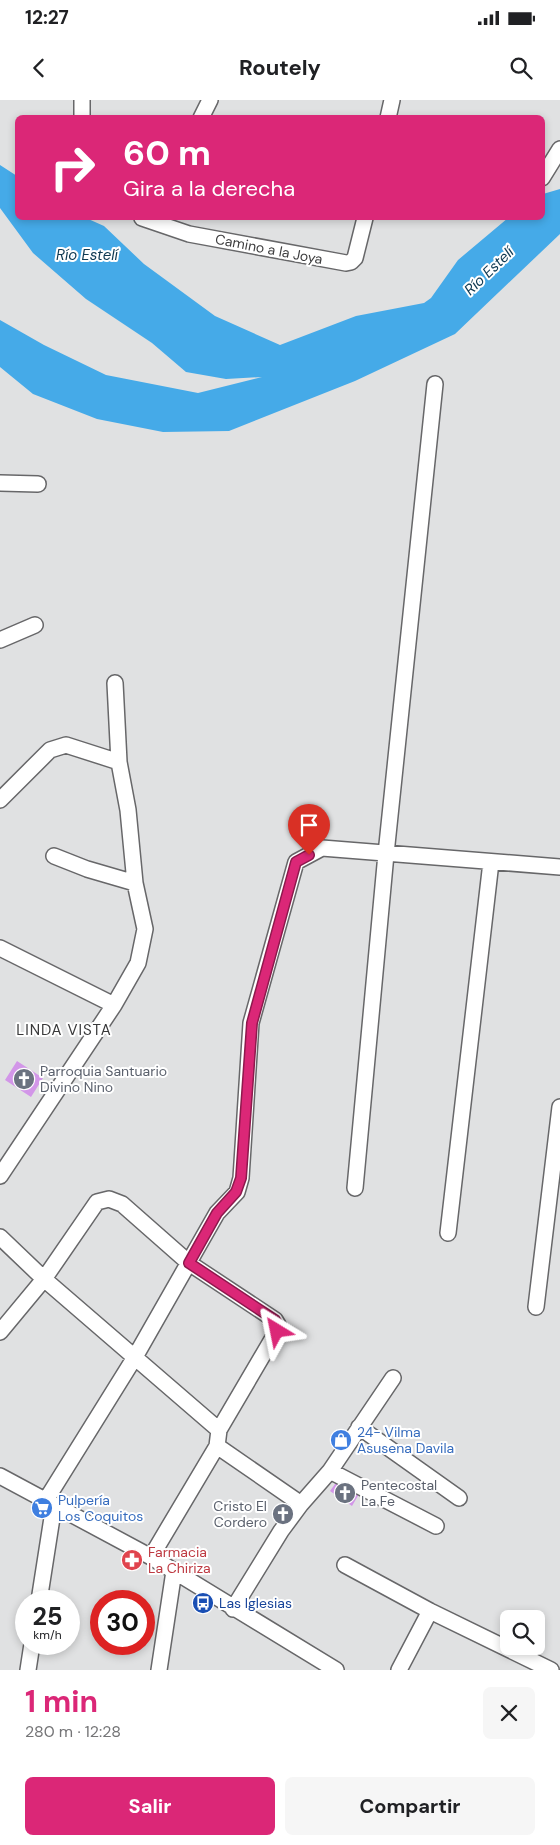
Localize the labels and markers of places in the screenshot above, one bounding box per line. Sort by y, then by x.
pin [288,804,330,855]
place label: Parroquia Santuario Divino Nino [40,1062,167,1096]
church icon: Parroquia Santuario Divino Nino [12,1067,36,1091]
place label: 24- Vilma Asusena Davila [357,1423,454,1457]
shop icon: 24- Vilma Asusena Davila [329,1428,353,1452]
place label: Pentecostal La Fe [361,1476,437,1510]
church icon: Pentecostal La Fe [333,1481,357,1505]
place label: Pulpería Los Coquitos [58,1491,143,1525]
supermarket icon: Pulpería Los Coquitos [30,1496,54,1520]
place label: Cristo El Cordero [213,1497,267,1531]
church icon: Cristo El Cordero [271,1502,295,1526]
place label: Farmacia La Chiriza [148,1543,211,1577]
pharmacy icon: Farmacia La Chiriza [120,1548,144,1572]
bus stop icon: Las Iglesias [191,1591,215,1615]
place label: Las Iglesias [219,1594,292,1612]

